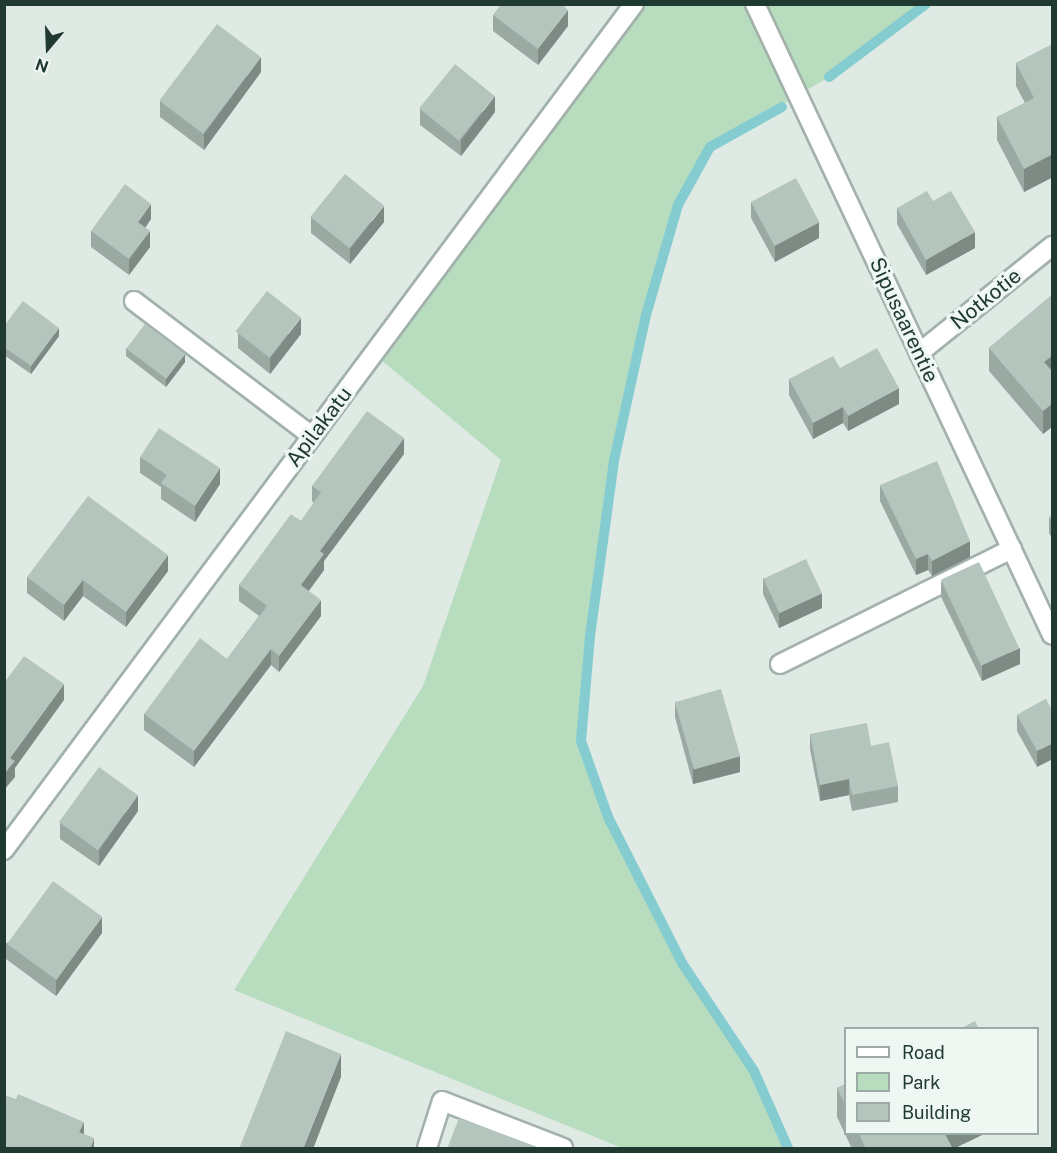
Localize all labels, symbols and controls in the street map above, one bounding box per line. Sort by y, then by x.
north arrow [18,18,78,78]
text: N [33,54,51,77]
street label: Sipusaarentie [864,254,944,386]
street label: Notkotie [946,263,1026,335]
street label: Apilakatu [281,382,357,472]
legend [844,1027,1039,1135]
text: Road [902,1042,945,1063]
text: Park [902,1072,940,1093]
text: Building [902,1102,971,1123]

